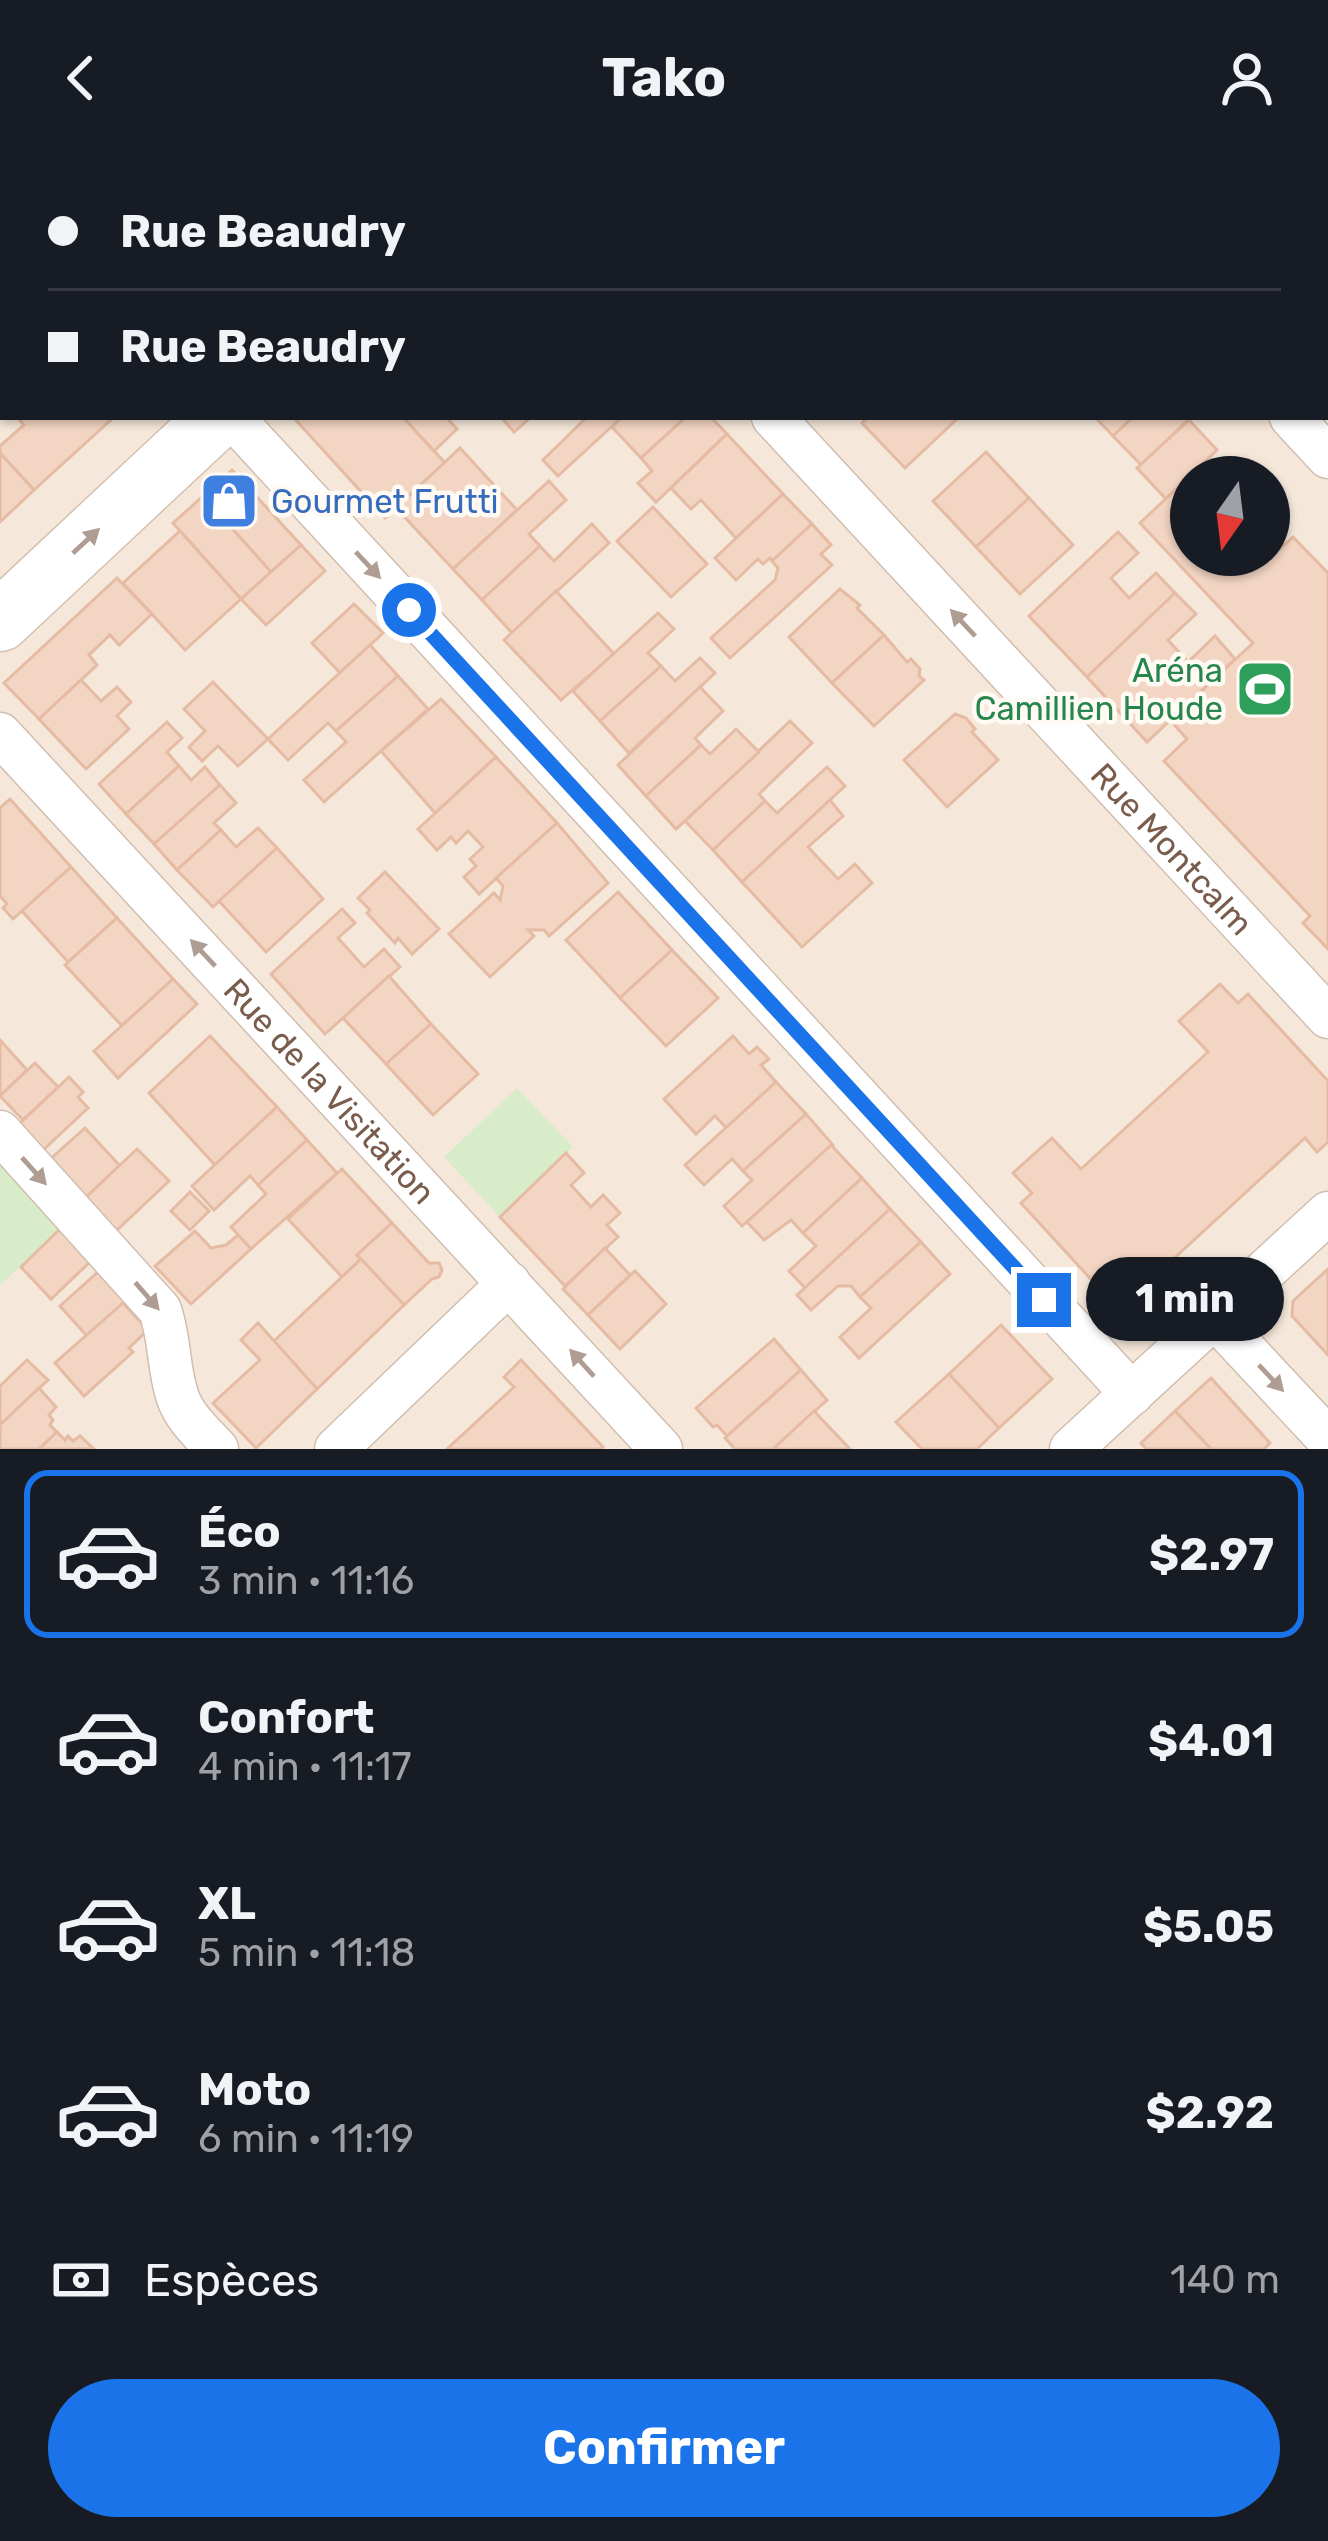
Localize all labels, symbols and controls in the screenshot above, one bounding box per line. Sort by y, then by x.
icon: back [48,45,114,111]
icon: person [1214,45,1280,111]
text: Tako [602,46,726,110]
text: Rue Beaudry [120,205,406,258]
text: Rue Beaudry [120,320,406,373]
north arrow [1170,456,1290,576]
map controls [1170,456,1290,576]
shop icon: Gourmet Frutti [198,470,260,532]
place label: Gourmet Frutti [271,482,499,521]
one-way arrow [71,528,100,555]
one-way arrow [353,551,381,580]
route start [382,583,436,637]
one-way arrow [950,608,977,637]
place label: Aréna Camillien Houde [974,651,1223,728]
sports icon: Aréna Camillien Houde [1234,658,1296,720]
street label: Rue Montcalm [1083,755,1261,943]
one-way arrow [190,939,217,968]
street label: Rue de la Visitation [216,970,443,1212]
one-way arrow [20,1156,47,1186]
callout: 1 min [1086,1258,1284,1342]
route end [1017,1273,1071,1327]
text: 1 min [1135,1276,1235,1322]
one-way arrow [133,1281,160,1311]
one-way arrow [569,1348,596,1377]
one-way arrow [1257,1364,1285,1393]
icon: car [54,1500,162,1608]
text: Éco [198,1505,281,1558]
text: $2.97 [1149,1528,1274,1581]
text: 3 min · 11:16 [198,1558,414,1604]
icon: car [54,1686,162,1794]
text: Confort [198,1691,374,1744]
text: $4.01 [1148,1714,1274,1767]
text: 4 min · 11:17 [198,1744,412,1790]
icon: car [54,1872,162,1980]
text: XL [198,1877,256,1930]
text: $5.05 [1143,1900,1274,1953]
text: 5 min · 11:18 [198,1930,415,1976]
icon: car [54,2058,162,2166]
text: Moto [198,2063,311,2116]
text: $2.92 [1146,2086,1274,2139]
text: 6 min · 11:19 [198,2116,414,2162]
icon: cash [48,2247,114,2313]
text: Espèces [144,2254,319,2307]
text: 140 m [1170,2257,1280,2303]
button: Confirmer [48,2379,1280,2517]

